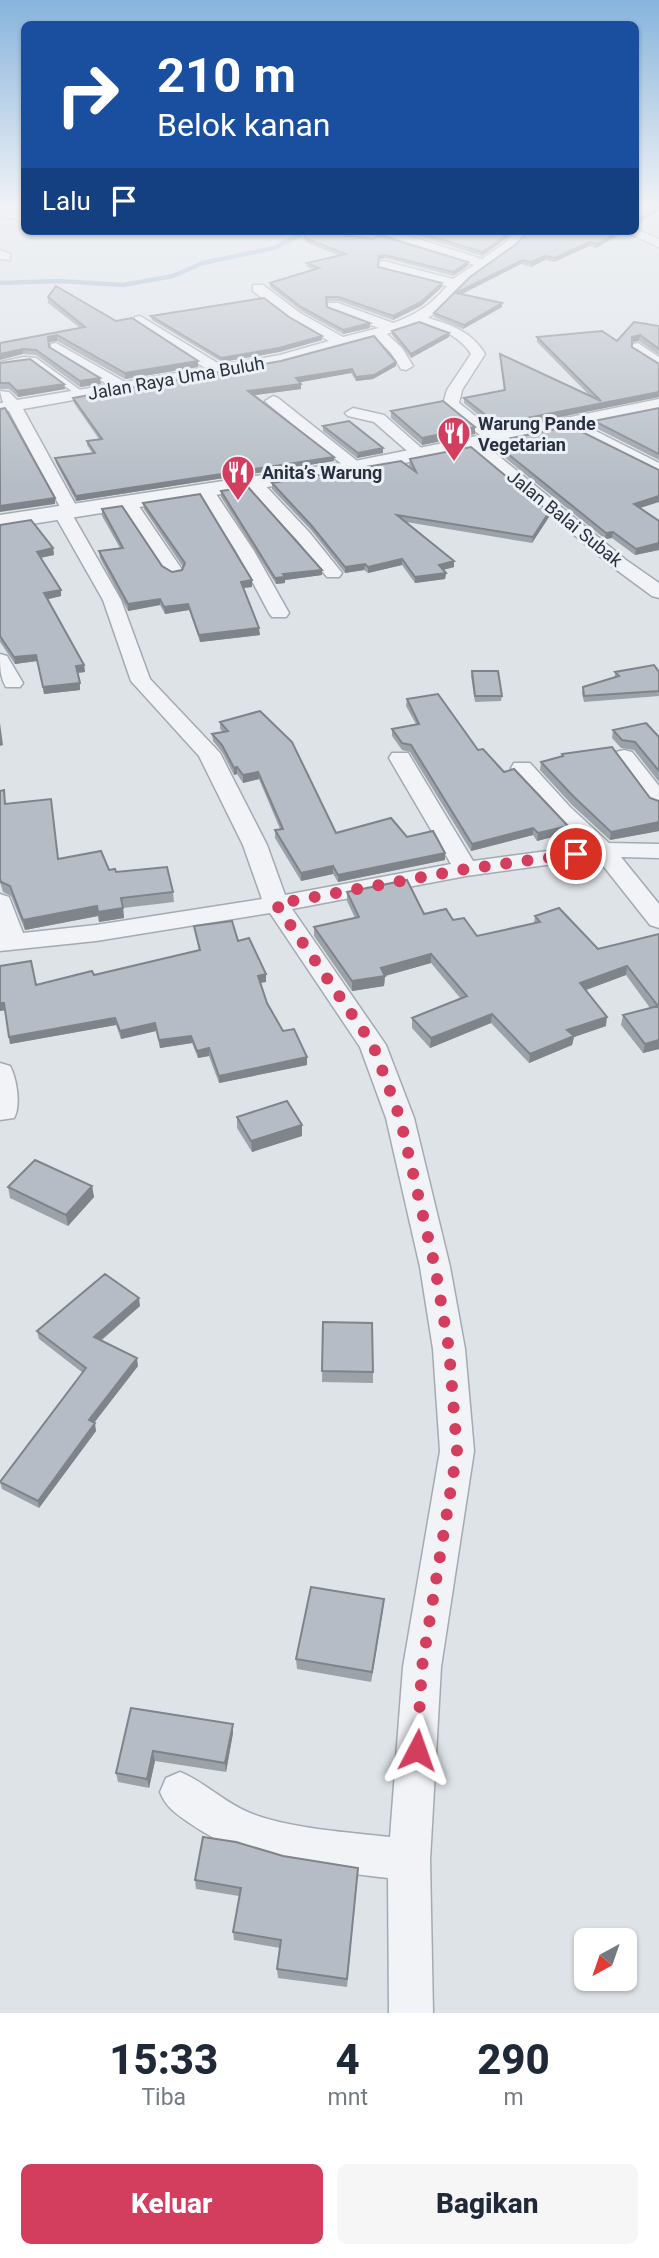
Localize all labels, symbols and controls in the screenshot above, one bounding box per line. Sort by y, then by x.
text: 210 m [157,47,296,104]
icon: right [42,49,133,140]
text: Belok kanan [157,106,330,144]
icon: arrive [105,182,143,220]
text: Lalu [42,186,91,216]
street label: Jalan Raya Uma Buluh [86,352,266,404]
place label: Warung Pande Vegetarian [478,413,596,455]
restaurant icon: Warung Pande Vegetarian [435,414,473,463]
restaurant icon: Anita’s Warung [219,453,257,502]
place label: Anita’s Warung [262,462,382,483]
street label: Jalan Balai Subak [503,465,627,571]
pin [546,824,606,884]
icon: arrive [557,835,595,873]
position arrow [380,1713,454,1787]
north arrow [574,1928,637,1992]
map controls [574,1928,637,1991]
text: 15:33 [109,2035,218,2084]
text: 4 [336,2035,360,2084]
text: 290 [477,2035,550,2084]
text: Tiba [141,2084,186,2111]
text: mnt [328,2084,368,2111]
text: m [503,2084,524,2111]
button: Keluar [21,2164,323,2244]
button: Bagikan [337,2164,638,2244]

